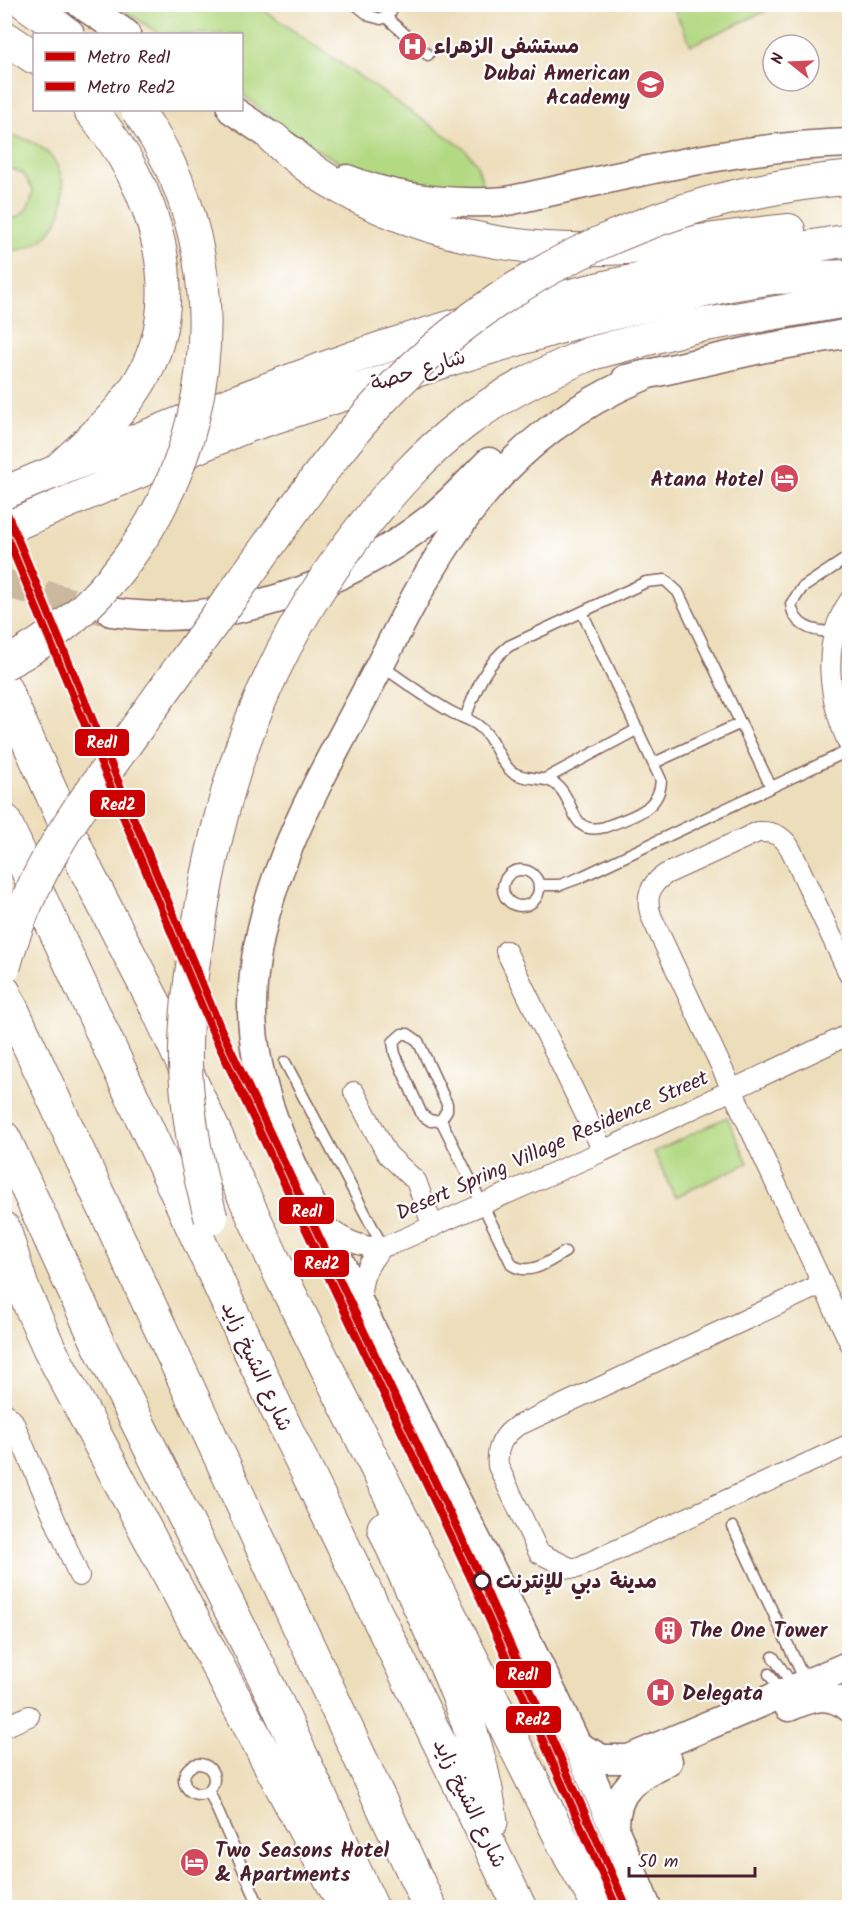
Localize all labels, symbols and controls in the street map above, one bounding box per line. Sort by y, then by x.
hospital icon: مستشفى الزهراء [397,30,429,62]
place label: مستشفى الزهراء [434,31,579,64]
legend [33,33,243,111]
north arrow [761,33,821,93]
text: Metro Red1 [87,44,171,73]
text: N [765,50,792,67]
place label: Dubai American Academy [483,58,630,115]
school or university icon: Dubai American Academy [635,69,667,101]
text: Metro Red2 [87,74,176,103]
street label: شارع حصة [367,341,470,402]
hotel icon: Atana Hotel [768,463,800,495]
place label: Atana Hotel [651,464,763,497]
line badge: Red1 [74,728,130,757]
text: Red1 [87,731,118,756]
line badge: Red2 [89,789,146,818]
text: Red2 [100,793,136,818]
street label: Desert Spring Village Residence Street [391,1062,715,1230]
line badge: Red1 [278,1196,335,1225]
text: Red1 [292,1200,323,1225]
line badge: Red2 [293,1249,350,1278]
text: Red2 [304,1252,340,1277]
street label: شارع الشيخ زايد [211,1296,300,1437]
place label: مدينة دبي للإنترنت [496,1566,657,1600]
marker: مدينة دبي للإنترنت [473,1572,491,1590]
building icon: The One Tower [652,1614,684,1646]
place label: The One Tower [689,1615,829,1648]
line badge: Red1 [495,1660,552,1689]
text: Red1 [508,1663,539,1688]
hospital icon: Delegata [645,1677,677,1709]
place label: Delegata [682,1678,763,1711]
line badge: Red2 [505,1705,562,1734]
text: Red2 [515,1708,551,1733]
street label: شارع الشيخ زايد [423,1733,514,1874]
place label: Two Seasons Hotel & Apartments [215,1835,389,1892]
scale bar [629,1840,755,1878]
hotel icon: Two Seasons Hotel & Apartments [178,1846,210,1878]
text: 50 m [638,1848,678,1877]

